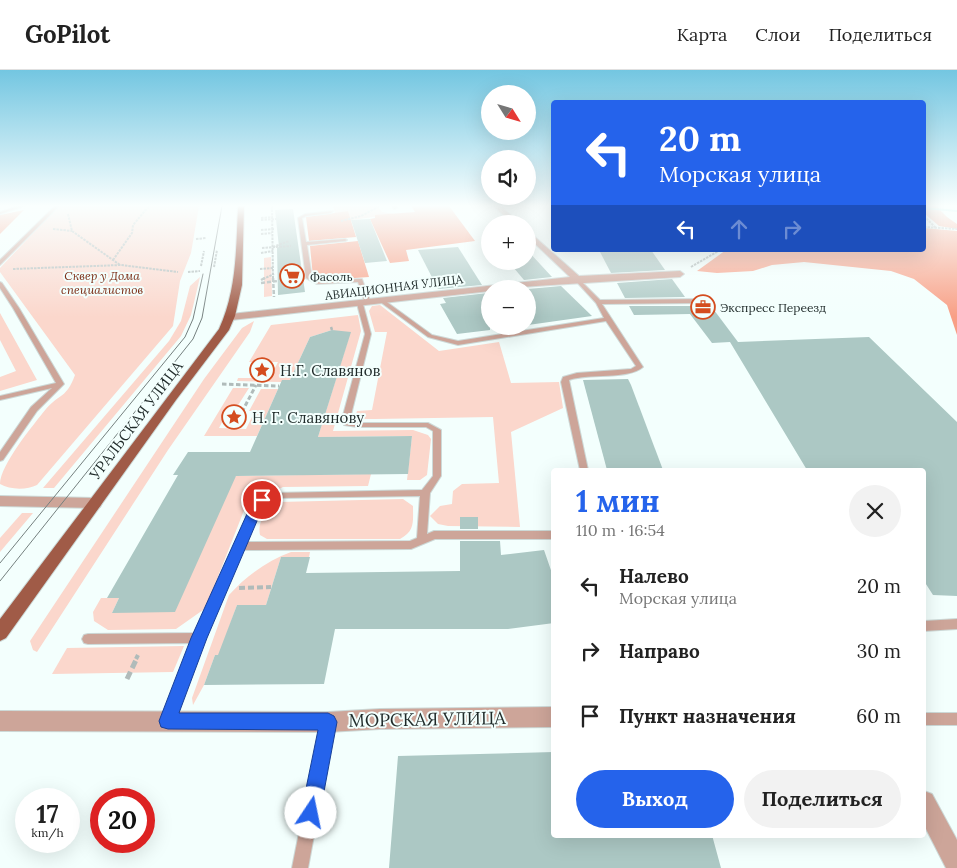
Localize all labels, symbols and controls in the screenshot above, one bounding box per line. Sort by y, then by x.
text: GoPilot [25,19,110,50]
text: Карта [677,23,727,46]
text: Слои [755,23,800,46]
text: Поделиться [828,23,932,46]
north arrow [481,85,536,140]
map controls [481,85,536,335]
text: 20 m [659,116,741,161]
icon: left [576,120,641,185]
button: sound [481,150,536,205]
text: Морская улица [659,160,821,188]
button: + [481,215,536,270]
icon: left [672,215,700,243]
icon: ahead [725,215,753,243]
icon: right [778,215,806,243]
supermarket icon: Фасоль [279,263,305,289]
park label: Сквер у Дома специалистов [61,268,143,297]
place label: Фасоль [310,269,353,284]
street label: АВИАЦИОННАЯ УЛИЦА [323,271,464,303]
button: − [481,280,536,335]
office icon: Экспресс Переезд [690,294,716,320]
place label: Экспресс Переезд [720,300,826,315]
street label: УРАЛЬСКАЯ УЛИЦА [85,356,187,484]
place icon: Н.Г. Славянов [249,357,275,383]
place label: Н.Г. Славянов [280,361,380,380]
place icon: Н. Г. Славянову [221,404,247,430]
place label: Н. Г. Славянову [252,408,364,427]
pin [241,479,283,521]
text: 1 мин [576,482,660,520]
button: close [849,485,901,537]
icon: arrive [248,486,276,514]
text: 110 m · 16:54 [576,520,665,540]
text: Налево [619,564,689,588]
icon: left [576,572,604,600]
text: 20 m [857,574,901,598]
text: Морская улица [619,588,737,608]
icon: right [576,637,604,665]
text: Направо [619,639,700,663]
text: 30 m [857,639,901,663]
icon: arrive [576,702,604,730]
text: Пункт назначения [619,704,796,728]
text: 60 m [856,704,901,728]
street label: МОРСКАЯ УЛИЦА [348,706,506,732]
button: Выход [576,770,734,828]
button: Поделиться [744,770,901,828]
position arrow [284,786,336,838]
speed limit sign: 20 [90,788,155,853]
text: 17 [37,798,58,830]
text: km/h [31,825,64,840]

